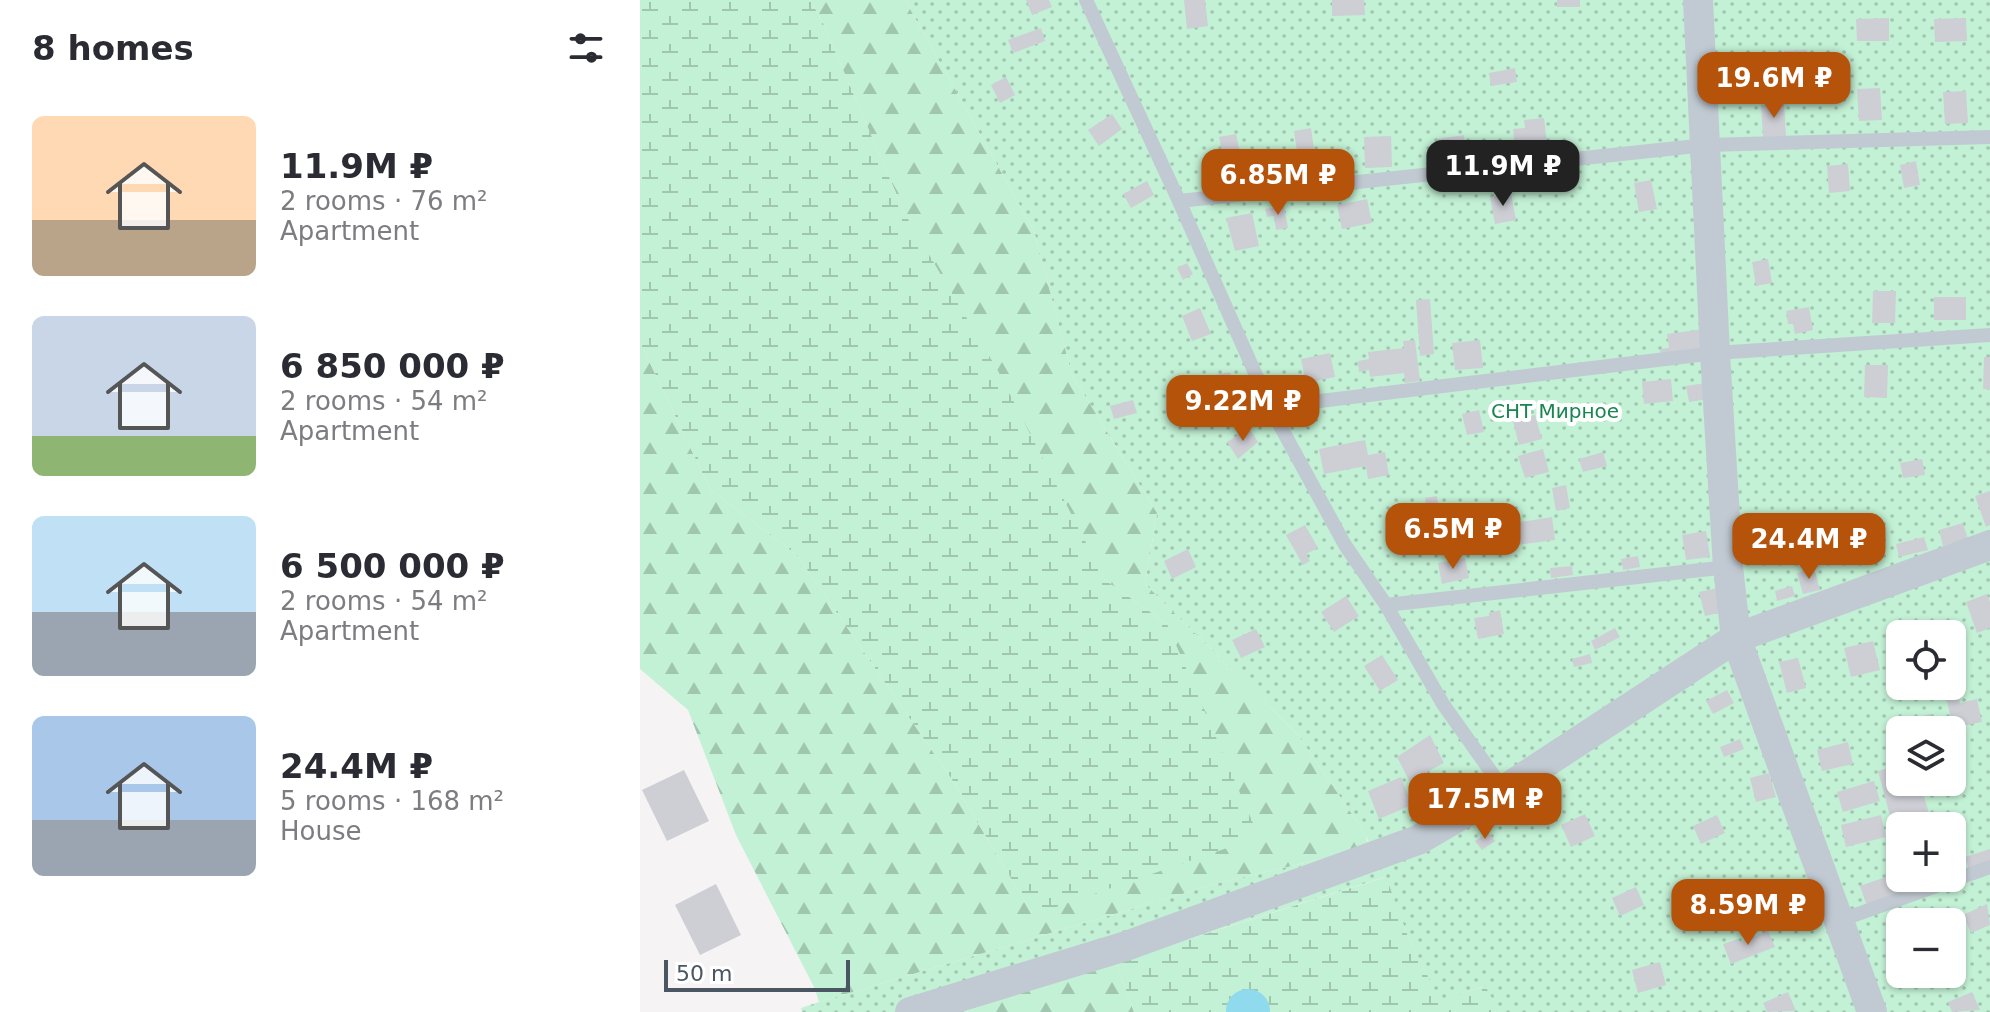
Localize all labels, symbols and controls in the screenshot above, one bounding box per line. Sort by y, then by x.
icon: filters [564,26,608,70]
text: 8 homes [32,28,194,68]
pin: 19.6M ₽ [1700,52,1848,120]
text: 19.6M ₽ [1715,63,1833,93]
pin: 11.9M ₽ [1429,140,1577,208]
text: 11.9M ₽ [280,146,433,186]
icon: home [96,148,192,244]
pin: 6.85M ₽ [1204,149,1352,217]
text: 11.9M ₽ [1444,151,1562,181]
text: 6.85M ₽ [1219,160,1337,190]
text: 2 rooms · 76 m² [280,186,488,216]
text: Apartment [280,216,419,246]
text: 6 850 000 ₽ [280,346,505,386]
icon: home [96,348,192,444]
pin: 9.22M ₽ [1169,375,1317,443]
text: 2 rooms · 54 m² [280,386,488,416]
text: 9.22M ₽ [1184,386,1302,416]
park label: СНТ Мирное [1491,399,1619,423]
text: Apartment [280,416,419,446]
pin: 6.5M ₽ [1388,503,1518,571]
pin: 24.4M ₽ [1735,513,1883,581]
text: 6.5M ₽ [1403,514,1503,544]
text: 24.4M ₽ [1750,524,1868,554]
text: 6 500 000 ₽ [280,546,505,586]
icon: home [96,548,192,644]
text: 2 rooms · 54 m² [280,586,488,616]
text: Apartment [280,616,419,646]
map controls [1886,620,1966,988]
button: locate [1886,620,1966,700]
button: layers [1886,716,1966,796]
text: 24.4M ₽ [280,746,433,786]
icon: home [96,748,192,844]
pin: 17.5M ₽ [1411,773,1559,841]
text: 17.5M ₽ [1426,784,1544,814]
text: 5 rooms · 168 m² [280,786,504,816]
button: + [1886,812,1966,892]
text: House [280,816,361,846]
pin: 8.59M ₽ [1674,879,1822,947]
text: 8.59M ₽ [1689,890,1807,920]
button: − [1886,908,1966,988]
scale bar [664,956,850,992]
text: 50 m [676,961,732,986]

